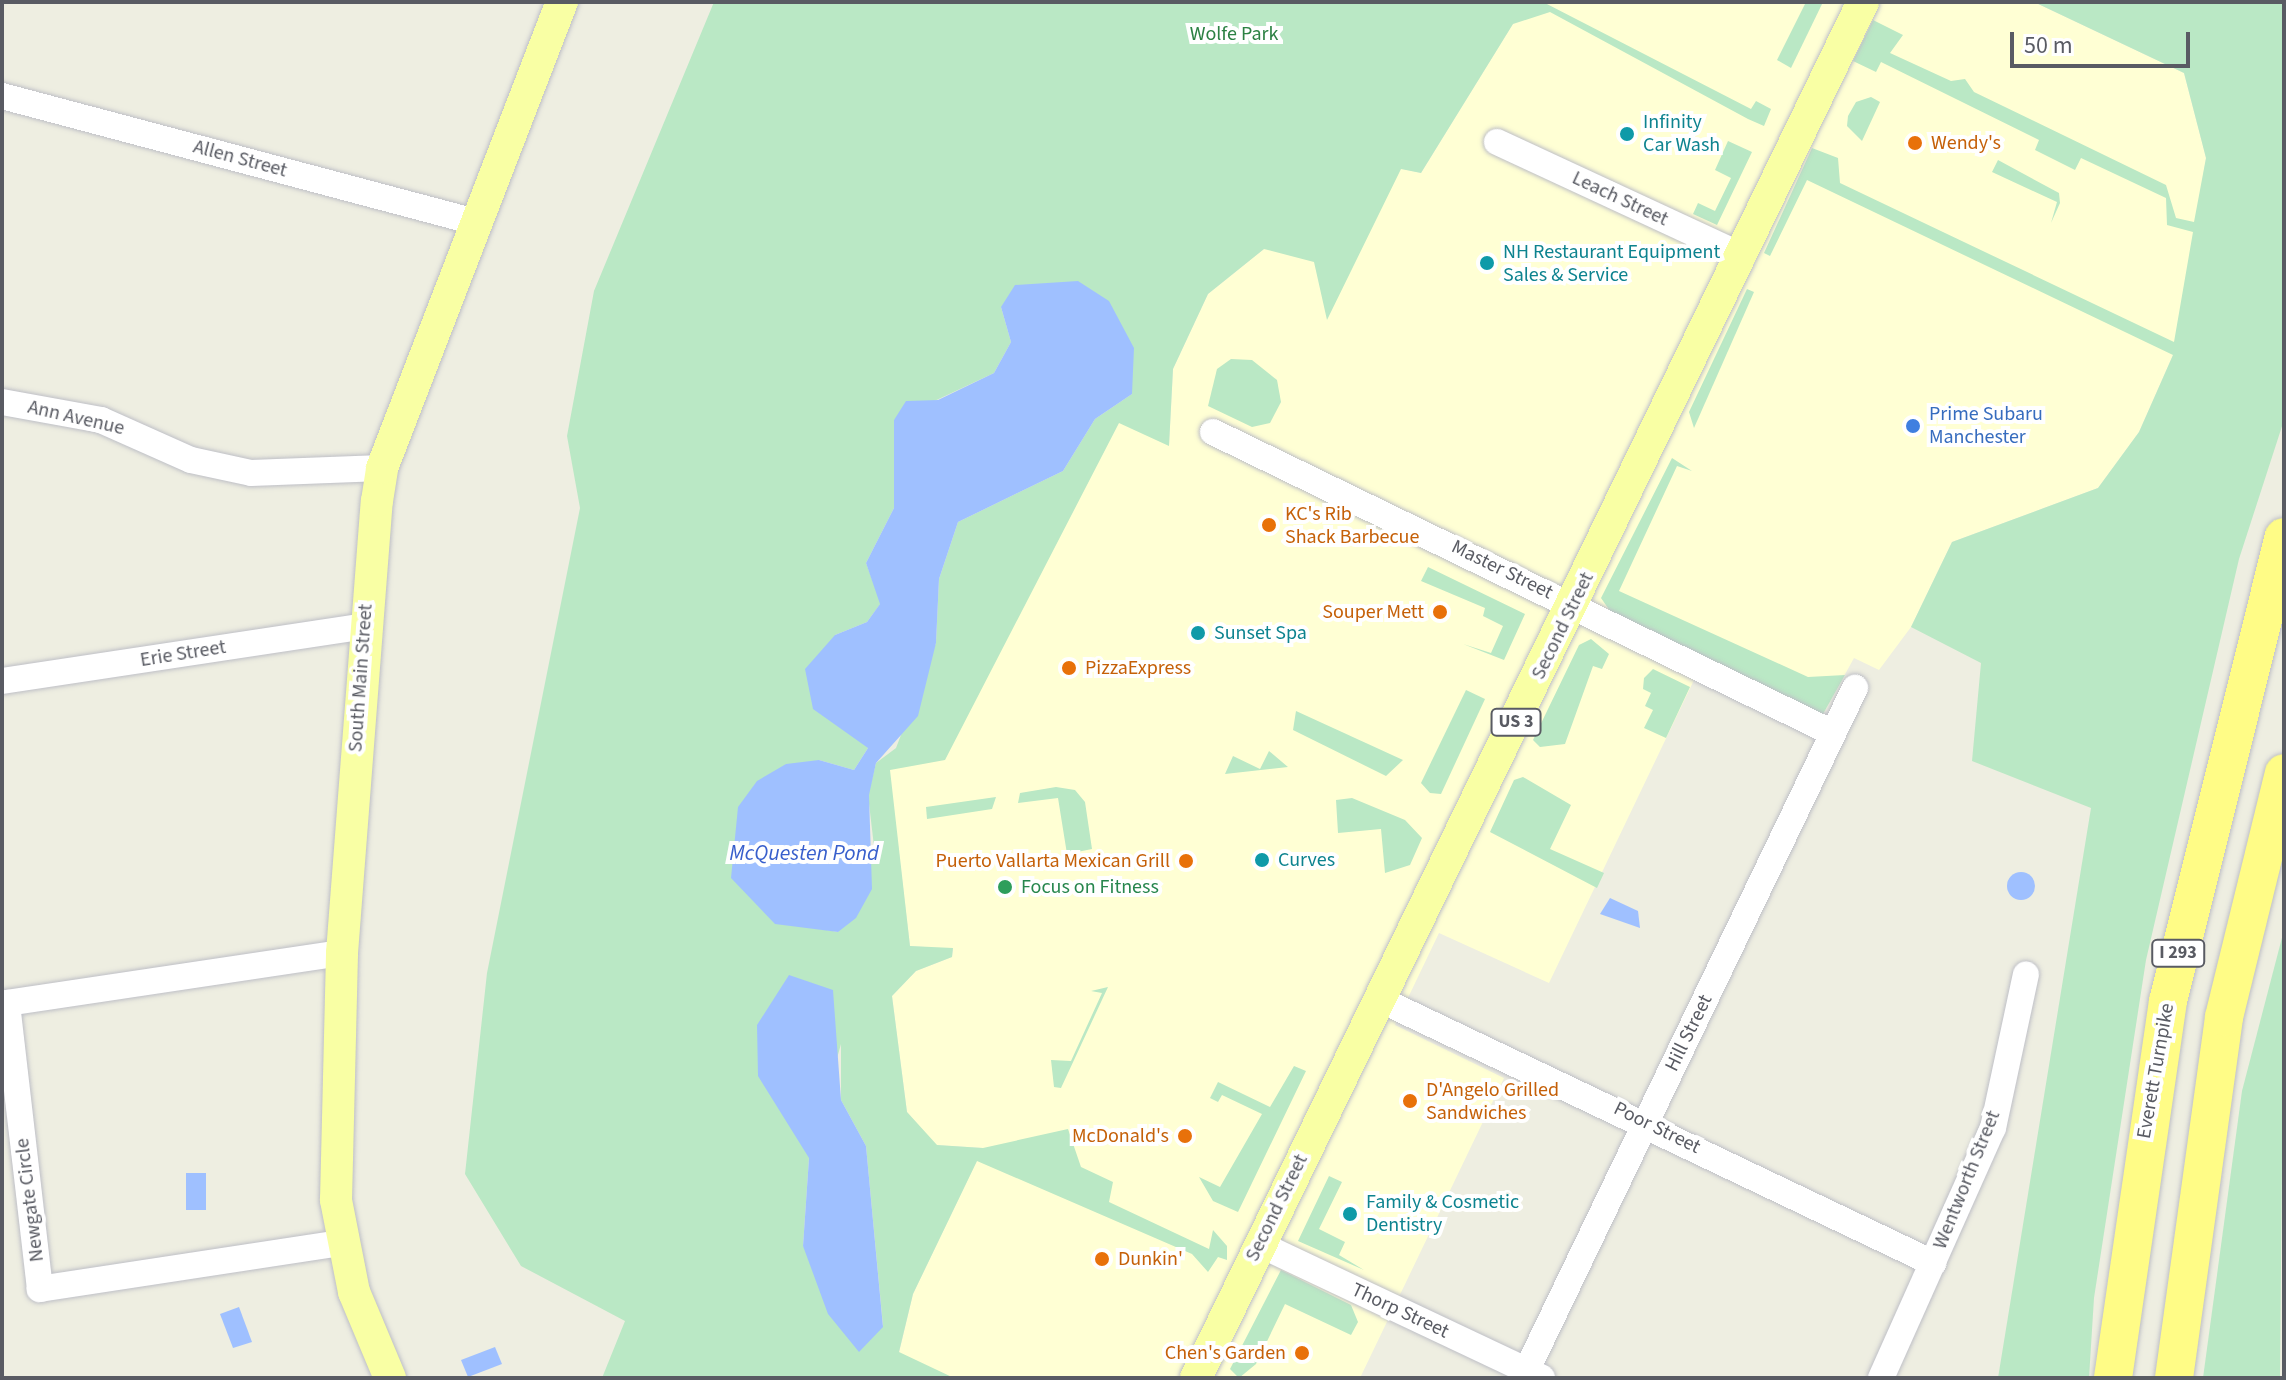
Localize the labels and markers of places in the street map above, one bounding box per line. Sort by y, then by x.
place label: Infinity Car Wash [1643,110,1720,157]
marker: Infinity Car Wash [1618,125,1636,143]
place label: Wendy's [1931,131,2001,155]
marker: Wendy's [1906,134,1924,152]
place label: NH Restaurant Equipment Sales & Service [1503,240,1720,287]
marker: NH Restaurant Equipment Sales & Service [1478,254,1496,272]
place label: Prime Subaru Manchester [1929,402,2043,449]
marker: Prime Subaru Manchester [1904,417,1922,435]
place label: KC's Rib Shack Barbecue [1285,502,1419,549]
marker: KC's Rib Shack Barbecue [1260,516,1278,534]
place label: Souper Mett [1322,600,1424,624]
marker: Souper Mett [1431,603,1449,621]
place label: Sunset Spa [1214,621,1307,645]
marker: Sunset Spa [1189,624,1207,642]
place label: PizzaExpress [1085,656,1191,680]
marker: PizzaExpress [1060,659,1078,677]
place label: Curves [1278,848,1335,872]
place label: Puerto Vallarta Mexican Grill [936,849,1170,873]
marker: Curves [1253,851,1271,869]
marker: Puerto Vallarta Mexican Grill [1177,852,1195,870]
place label: Focus on Fitness [1021,875,1159,899]
marker: Focus on Fitness [996,878,1014,896]
place label: D'Angelo Grilled Sandwiches [1426,1078,1559,1125]
marker: D'Angelo Grilled Sandwiches [1401,1092,1419,1110]
place label: McDonald's [1072,1124,1169,1148]
marker: McDonald's [1176,1127,1194,1145]
place label: Family & Cosmetic Dentistry [1366,1190,1519,1237]
marker: Family & Cosmetic Dentistry [1341,1205,1359,1223]
place label: Dunkin' [1118,1247,1183,1271]
marker: Dunkin' [1093,1250,1111,1268]
place label: Chen's Garden [1165,1341,1286,1365]
marker: Chen's Garden [1293,1344,1311,1362]

